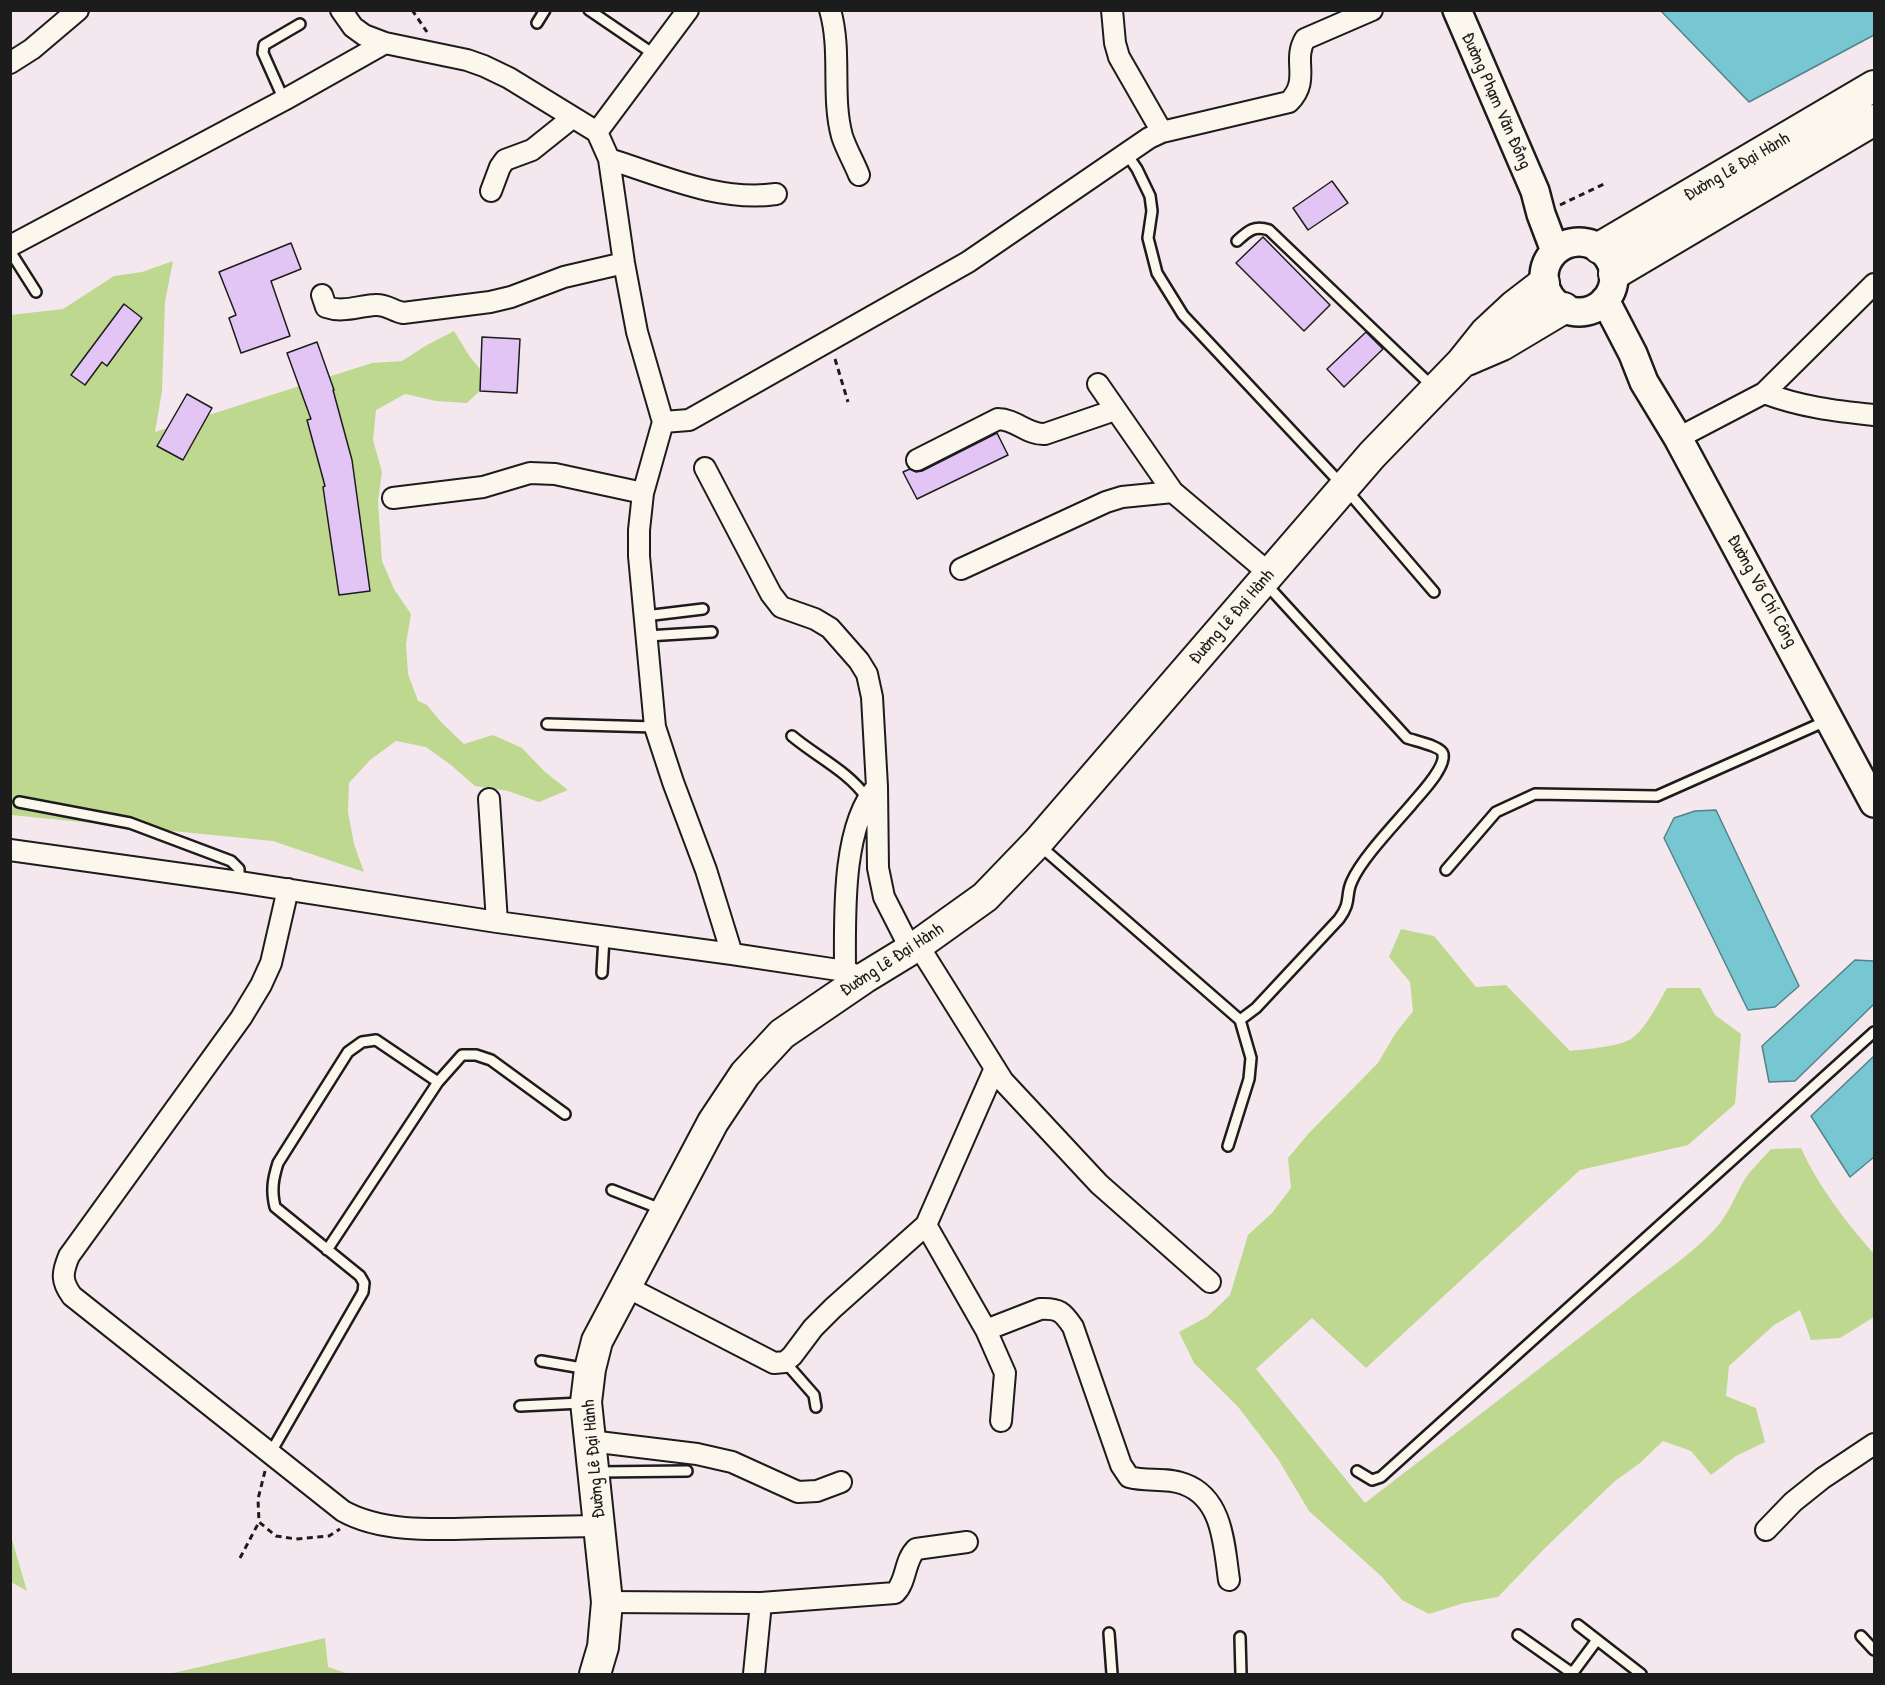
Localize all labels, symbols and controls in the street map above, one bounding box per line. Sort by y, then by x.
street label: Đường Phạm Văn Đồng [1456,29,1536,173]
street label: Đường Lê Đại Hành [1680,128,1794,206]
street label: Đường Võ Chí Công [1722,531,1802,651]
street label: Đường Lê Đại Hành [1185,565,1279,669]
street label: Đường Lê Đại Hành [836,919,948,1001]
street label: Đường Lê Đại Hành [578,1399,610,1519]

